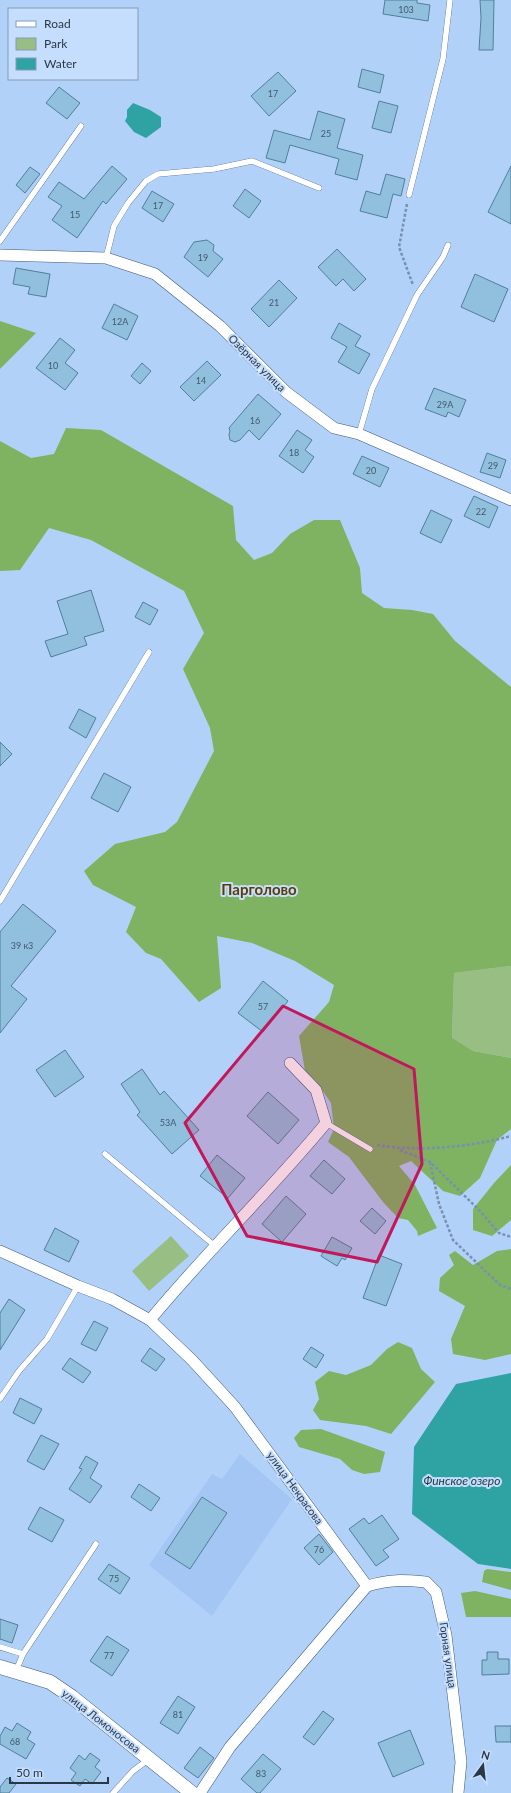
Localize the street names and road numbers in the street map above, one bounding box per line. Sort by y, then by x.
street label: Озёрная улица [226,331,289,394]
street label: улица Некрасова [265,1449,326,1527]
street label: Горная улица [437,1621,460,1689]
street label: улица Ломоносова [60,1686,143,1755]

